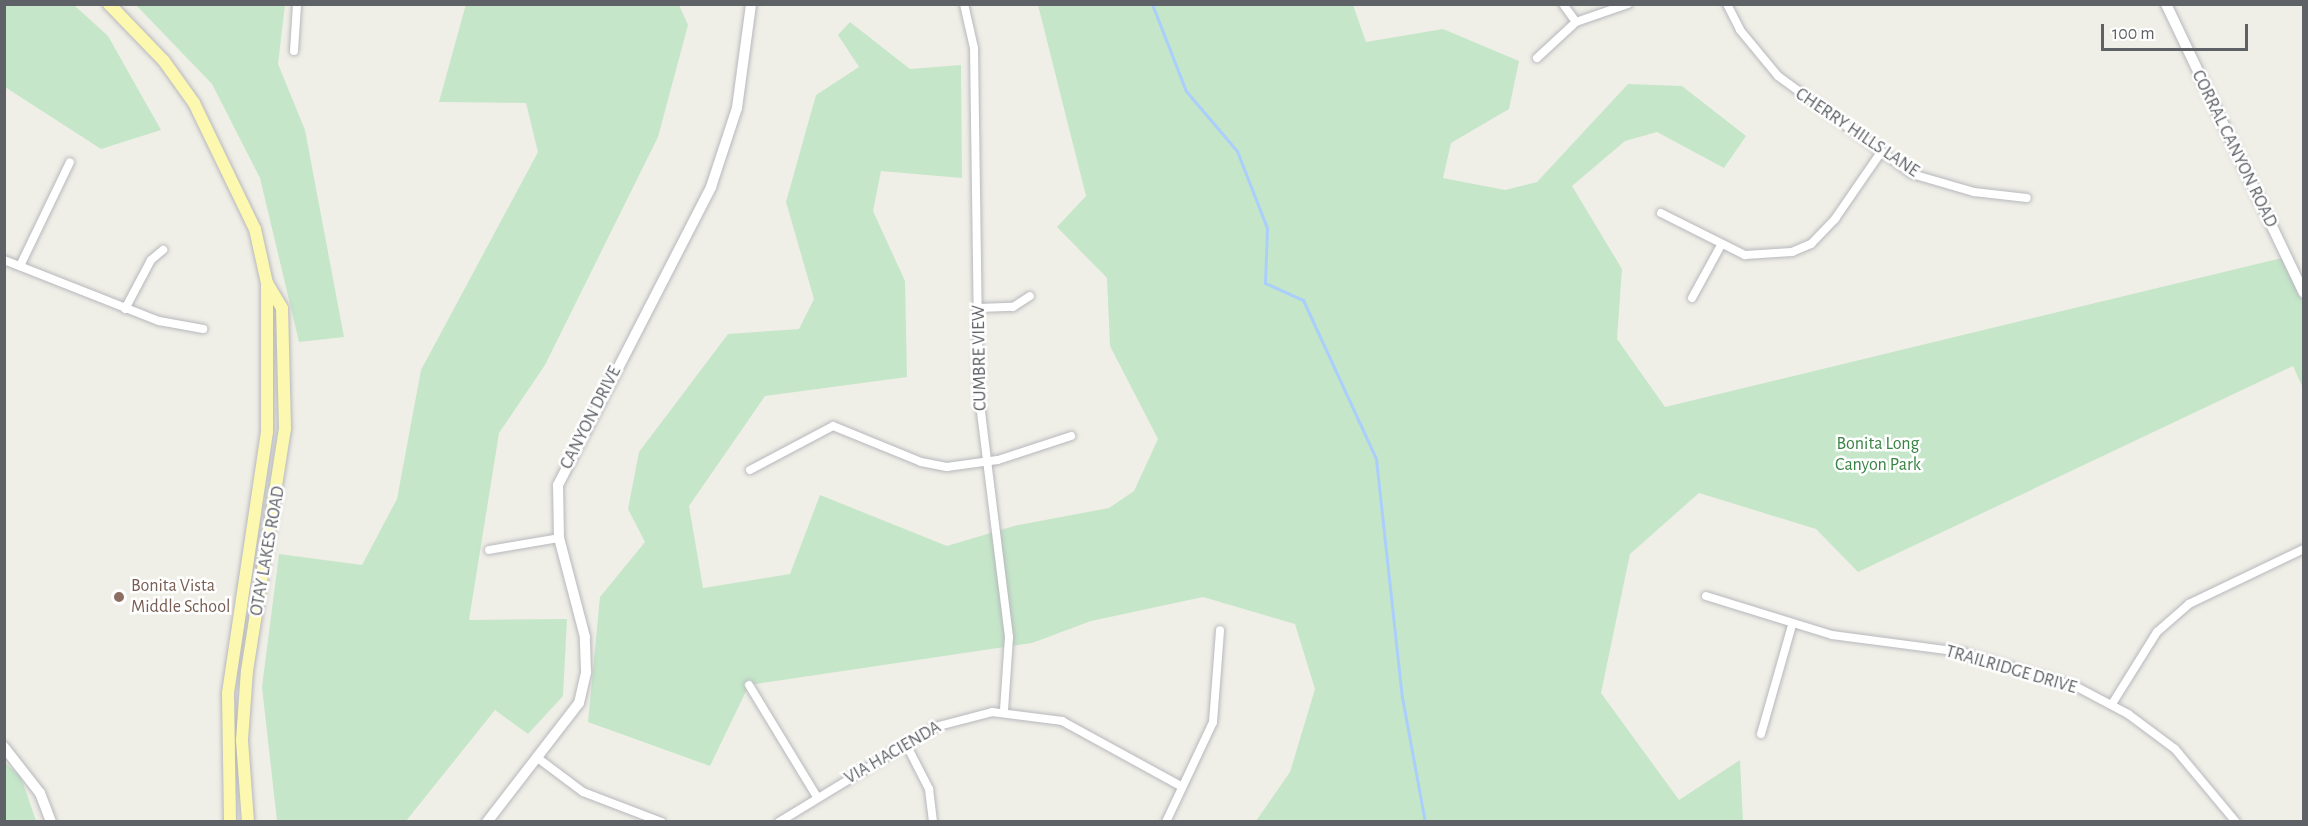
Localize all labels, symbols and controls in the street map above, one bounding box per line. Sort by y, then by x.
scale bar [2104,12,2251,50]
text: 100 m [2112,25,2155,43]
street label: CORRAL CANYON ROAD [2187,67,2281,231]
street label: CHERRY HILLS LANE [1791,84,1923,182]
street label: CUMBRE VIEW [968,305,992,411]
street label: CANYON DRIVE [556,363,626,473]
park label: Bonita Long Canyon Park [1835,434,1921,476]
street label: OTAY LAKES ROAD [246,484,290,618]
place label: Bonita Vista Middle School [131,576,230,618]
marker: Bonita Vista Middle School [112,590,126,604]
street label: TRAILRIDGE DRIVE [1943,641,2079,699]
street label: VIA HACIENDA [841,717,945,789]

